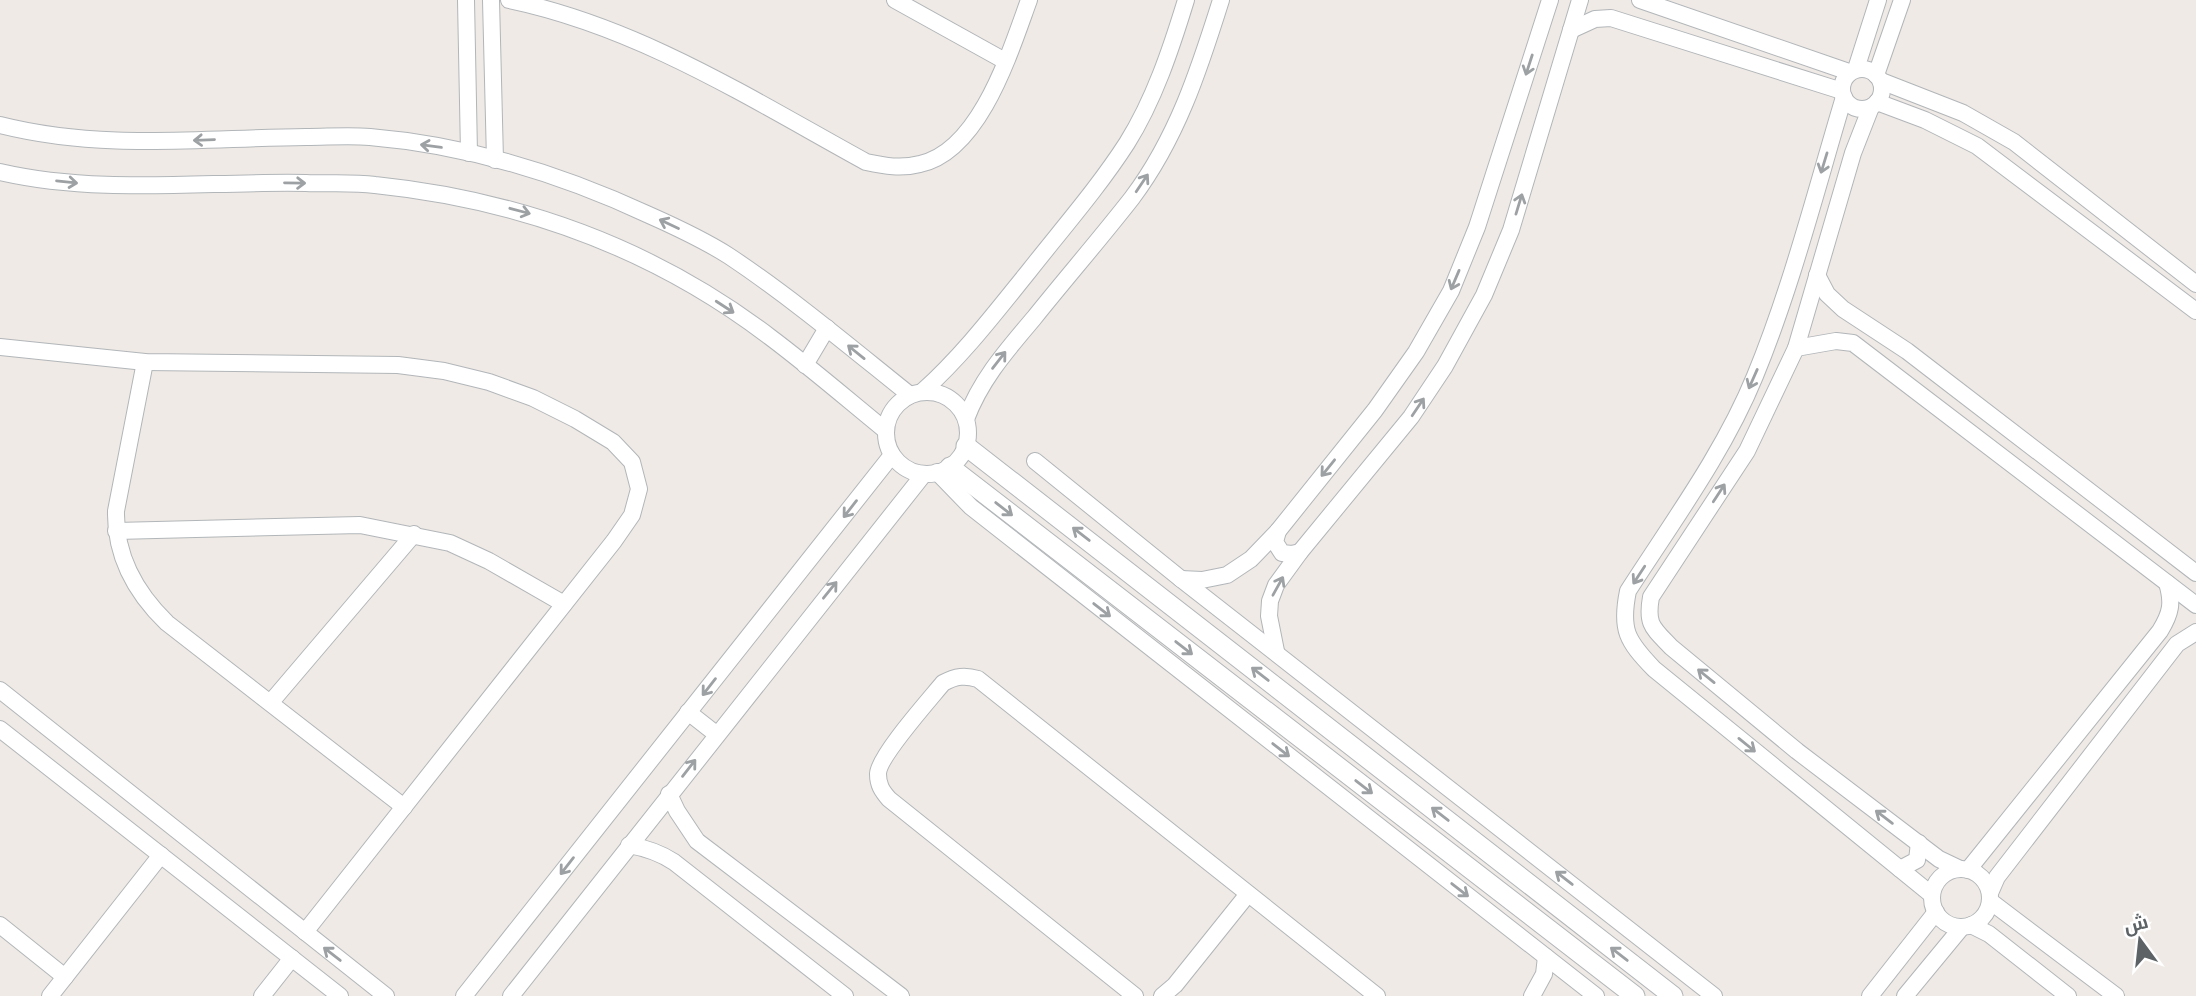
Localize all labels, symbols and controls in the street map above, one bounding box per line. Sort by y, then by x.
one-way arrow [1522,54,1535,76]
one-way arrow [193,133,216,147]
one-way arrow [420,139,443,152]
one-way arrow [1817,151,1830,173]
one-way arrow [1135,174,1149,193]
one-way arrow [56,175,78,188]
one-way arrow [283,176,306,190]
one-way arrow [1513,193,1526,215]
one-way arrow [508,206,530,219]
one-way arrow [659,217,680,230]
one-way arrow [1448,269,1461,290]
one-way arrow [715,300,734,314]
one-way arrow [848,344,866,360]
one-way arrow [992,351,1007,369]
one-way arrow [1746,367,1759,389]
one-way arrow [1410,398,1425,417]
one-way arrow [1320,458,1336,476]
one-way arrow [1713,484,1727,504]
one-way arrow [842,499,857,517]
one-way arrow [994,501,1012,516]
one-way arrow [1072,527,1091,542]
one-way arrow [1631,564,1645,584]
one-way arrow [1271,576,1285,596]
one-way arrow [823,582,838,600]
one-way arrow [1092,602,1111,617]
one-way arrow [1174,640,1193,655]
one-way arrow [1252,667,1270,682]
one-way arrow [1697,668,1715,683]
one-way arrow [701,677,716,696]
one-way arrow [1737,737,1755,752]
one-way arrow [1272,743,1290,758]
one-way arrow [681,760,696,778]
one-way arrow [1354,779,1373,794]
one-way arrow [1431,807,1449,822]
one-way arrow [1875,809,1894,824]
one-way arrow [560,856,575,874]
one-way arrow [1556,870,1574,886]
one-way arrow [1451,883,1469,898]
north arrow [2105,905,2175,975]
text: ش [2121,909,2151,939]
one-way arrow [324,946,342,961]
one-way arrow [1610,947,1629,962]

